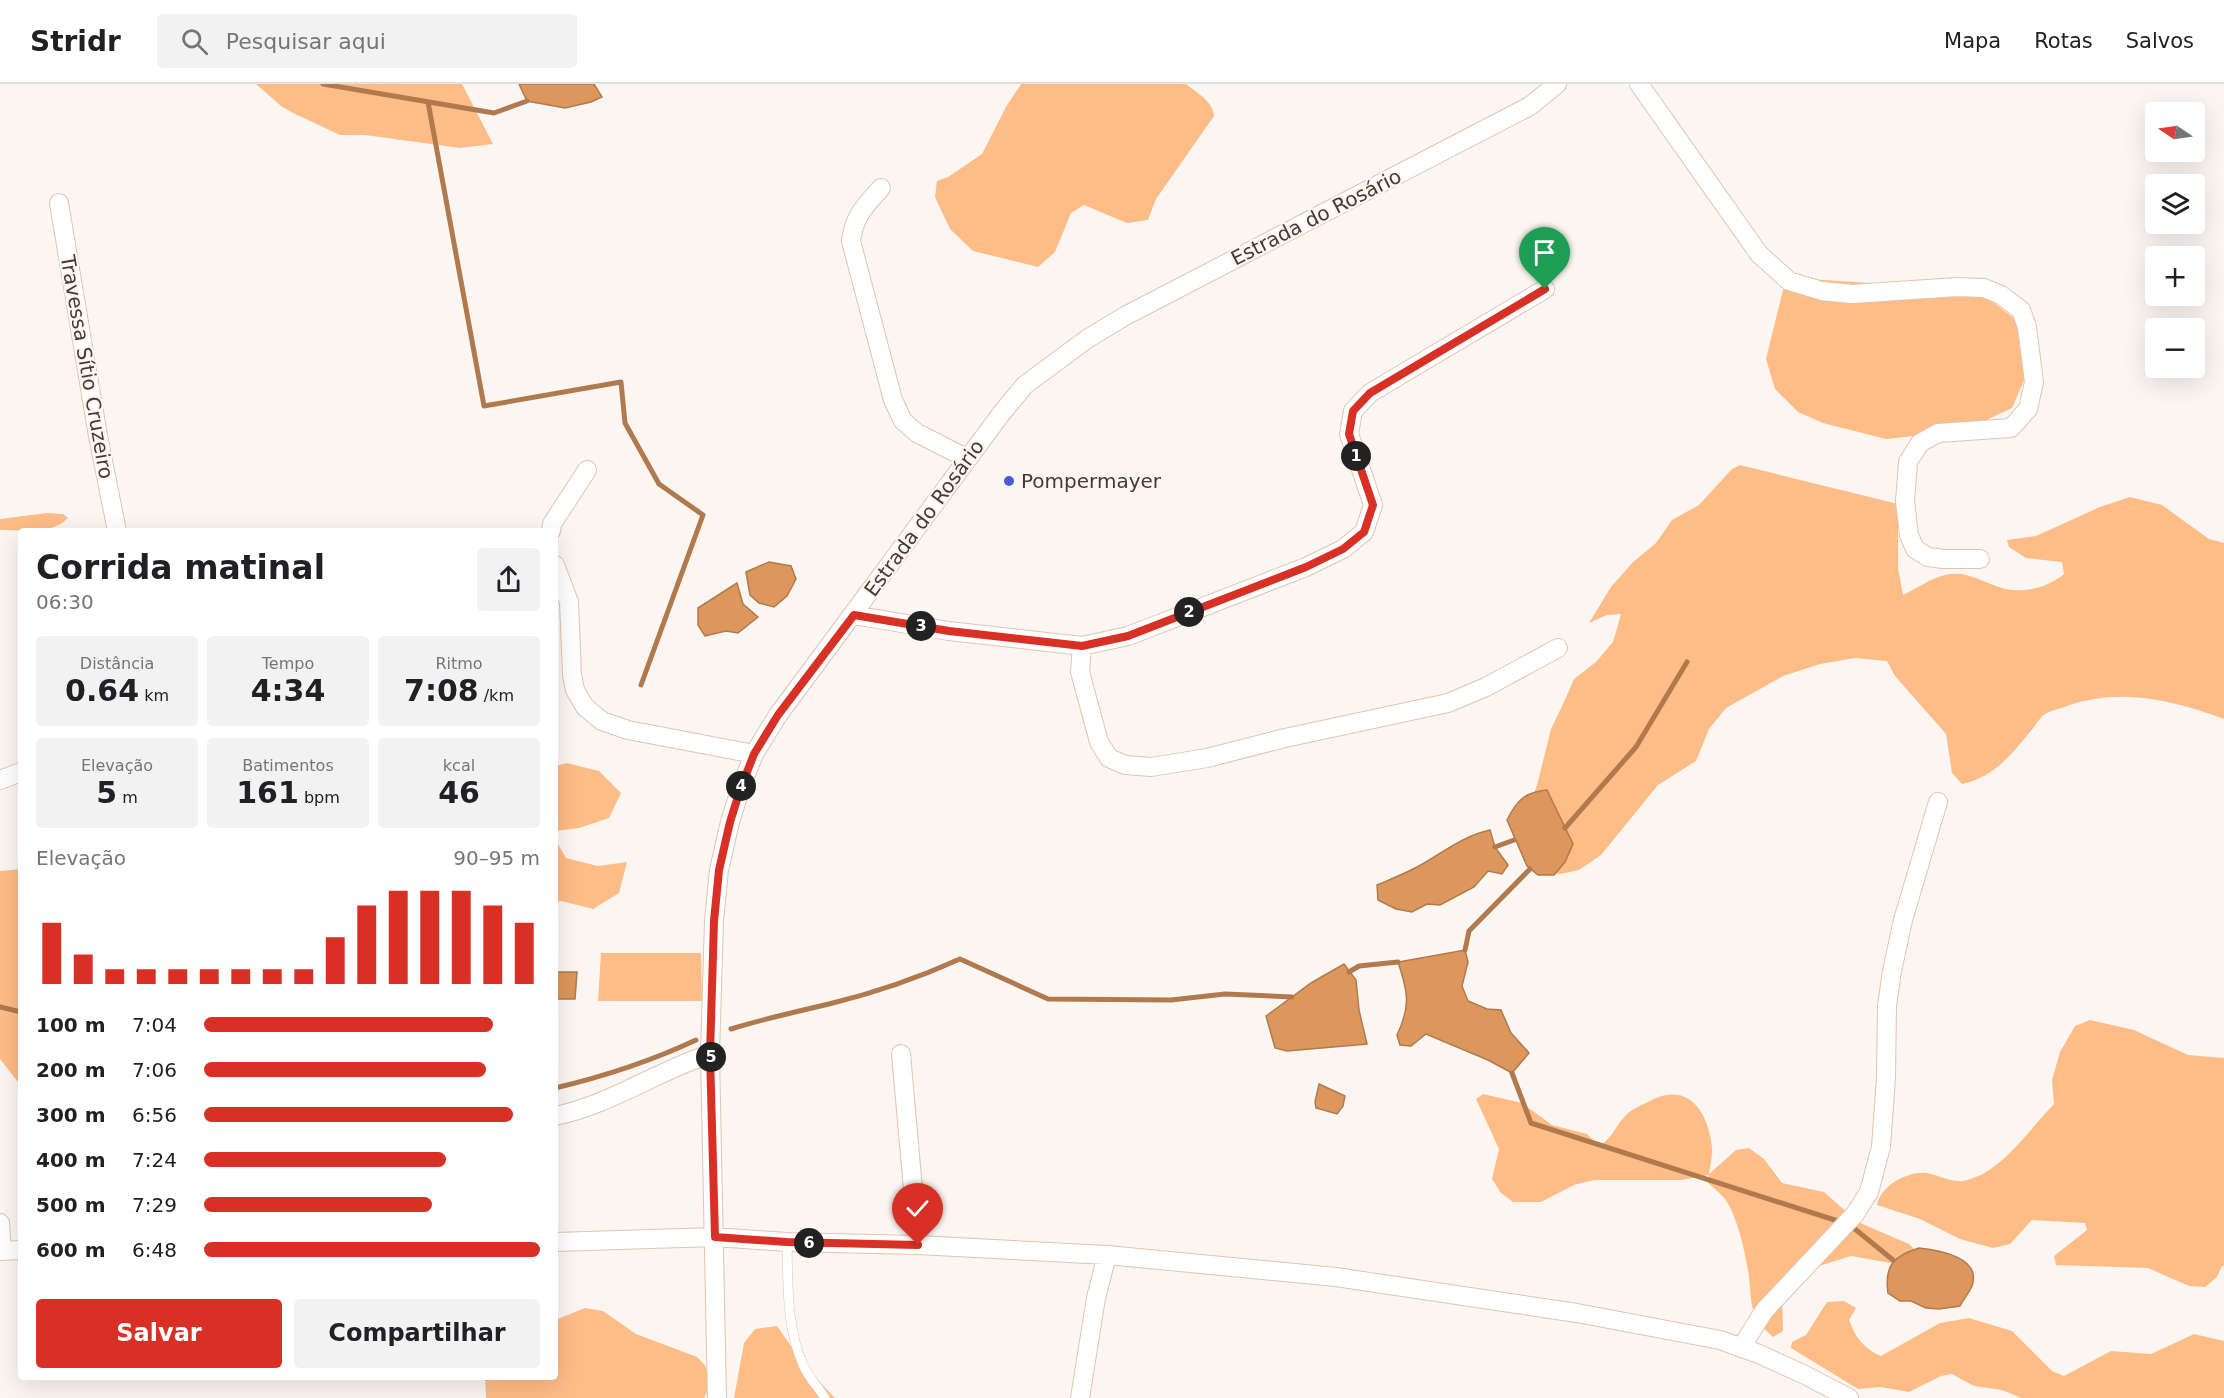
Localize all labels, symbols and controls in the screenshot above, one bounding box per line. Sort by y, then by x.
search box [157,14,577,68]
text: Stridr [30,25,121,58]
icon: search [178,25,211,58]
text: Pesquisar aqui [226,29,386,54]
text: Mapa [1944,29,2001,53]
text: Rotas [2034,29,2093,53]
text: Salvos [2126,29,2194,53]
north arrow [2145,102,2205,162]
map controls [2145,102,2205,378]
street label: Estrada do Rosário [1227,164,1405,270]
button: layers [2145,174,2205,234]
pin [1519,227,1570,289]
icon: arrive [1528,236,1561,269]
button: + [2145,246,2205,306]
street label: Travessa Sítio Cruzeiro [55,252,119,481]
button: − [2145,318,2205,378]
street label: Estrada do Rosário [859,435,989,601]
pin: 1 [1341,441,1371,471]
text: 1 [1350,446,1362,465]
place label: Pompermayer [1021,469,1162,493]
marker: Pompermayer [1002,474,1016,488]
text: Corrida matinal [36,548,325,587]
button: share [477,548,540,611]
text: 06:30 [36,590,94,614]
pin: 2 [1174,597,1204,627]
text: 2 [1183,602,1195,621]
pin: 3 [906,611,936,641]
text: 3 [915,616,927,635]
text: Distância [80,654,154,673]
text: Tempo [262,654,314,673]
text: Ritmo [435,654,483,673]
text: 0.64 [65,673,139,708]
text: 4:34 [251,673,325,708]
text: 7:08 [404,673,479,708]
text: km [139,686,169,705]
text: /km [479,686,514,705]
text: Elevação [81,756,153,775]
text: Batimentos [242,756,334,775]
text: kcal [443,756,475,775]
pin: 4 [726,771,756,801]
text: 5 [96,775,117,810]
text: 161 [236,775,299,810]
text: 46 [438,775,480,810]
text: 4 [735,776,747,795]
text: m [117,788,138,807]
text: bpm [299,788,340,807]
text: Elevação [36,846,126,870]
text: 90–95 m [453,846,540,870]
text: 100 m [36,1013,106,1037]
text: 7:04 [132,1013,177,1037]
pin: 5 [696,1042,726,1072]
text: 5 [705,1047,717,1066]
text: 200 m [36,1058,106,1082]
text: 7:06 [132,1058,177,1082]
text: 300 m [36,1103,106,1127]
text: 6:56 [132,1103,177,1127]
text: 400 m [36,1148,106,1172]
text: 7:24 [132,1148,177,1172]
pin [892,1183,943,1245]
icon: check [901,1192,934,1225]
text: 500 m [36,1193,106,1217]
text: 7:29 [132,1193,177,1217]
pin: 6 [794,1228,824,1258]
text: 6 [803,1233,815,1252]
text: 600 m [36,1238,106,1262]
text: 6:48 [132,1238,177,1262]
button: Salvar [36,1299,282,1368]
button: Compartilhar [294,1299,540,1368]

